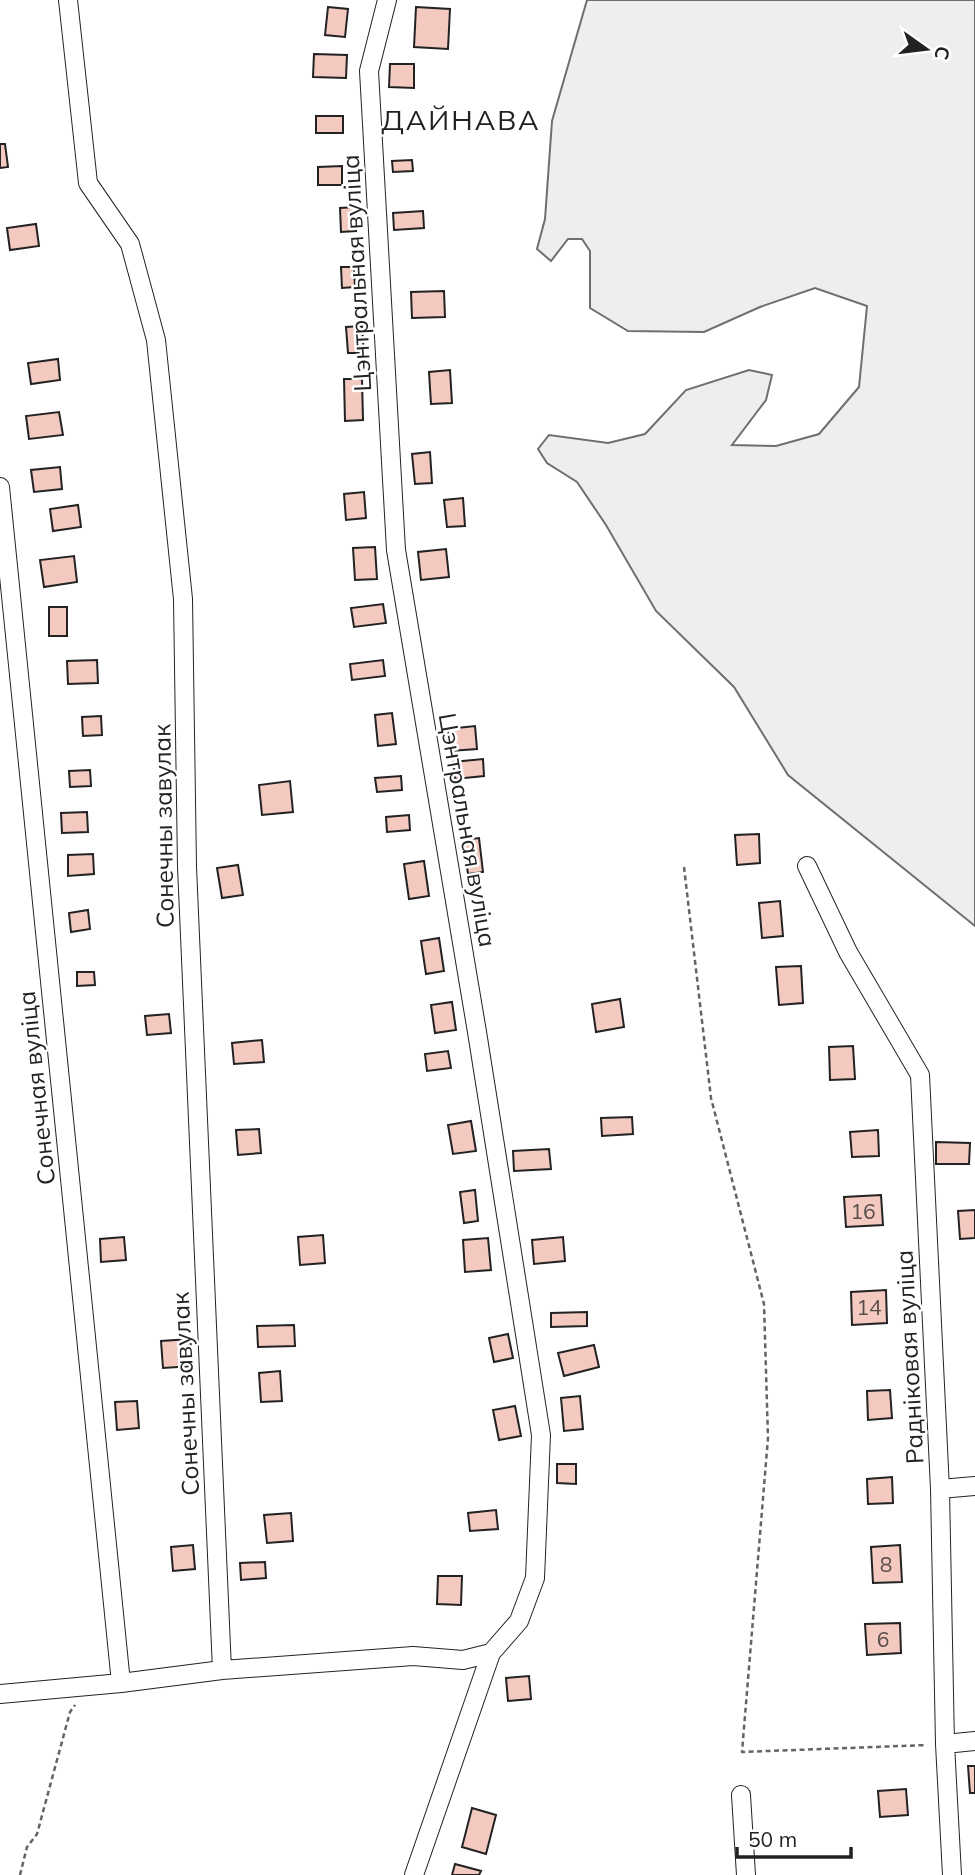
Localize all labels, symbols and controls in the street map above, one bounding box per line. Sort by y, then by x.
north arrow [891,14,961,84]
text: С [929,44,956,62]
district label: ДАЙНАВА [381,102,541,137]
street label: Цэнтральная вуліца [335,154,377,392]
street label: Цэнтральная вуліца [433,711,503,949]
street label: Сонечны завулак [146,724,180,928]
street label: Сонечная вуліца [11,990,61,1186]
house number: 16 [850,1198,876,1224]
street label: Радніковая вуліца [888,1249,930,1465]
street label: Сонечны завулак [165,1291,205,1497]
house number: 14 [856,1294,882,1320]
house number: 8 [880,1551,892,1577]
house number: 6 [877,1626,889,1652]
scale bar [737,1815,851,1859]
text: 50 m [748,1826,797,1852]

